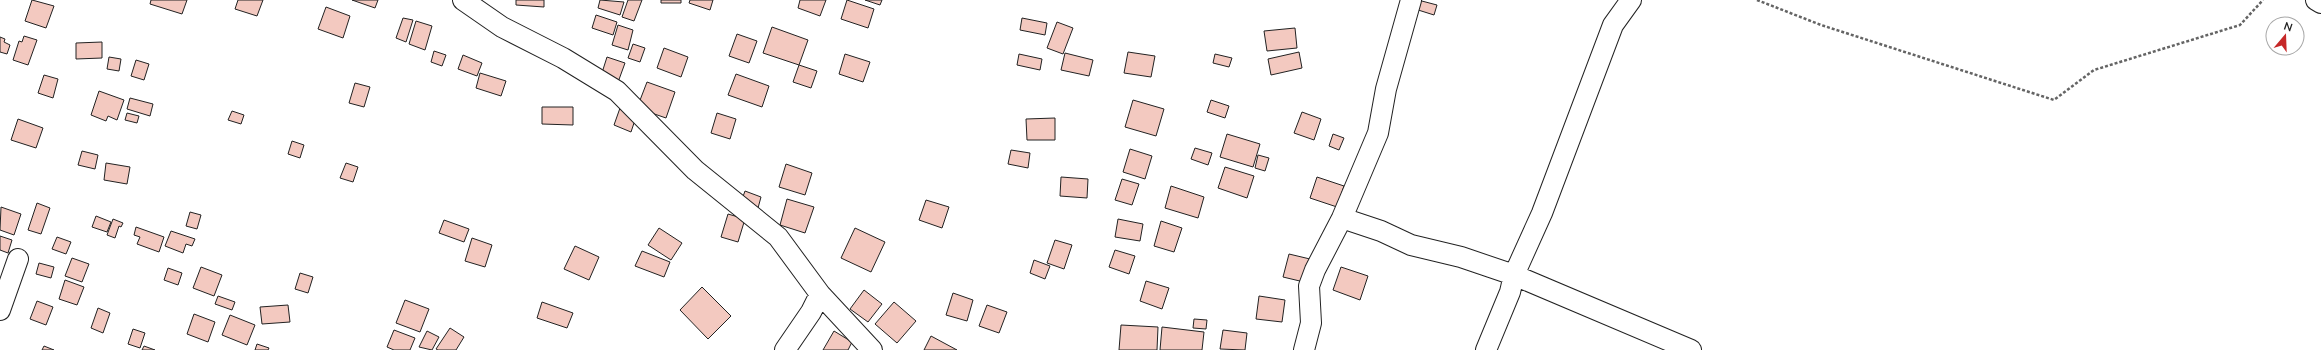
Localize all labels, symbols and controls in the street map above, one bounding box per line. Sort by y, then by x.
north arrow [2265,16,2305,56]
text: N [2282,19,2294,35]

